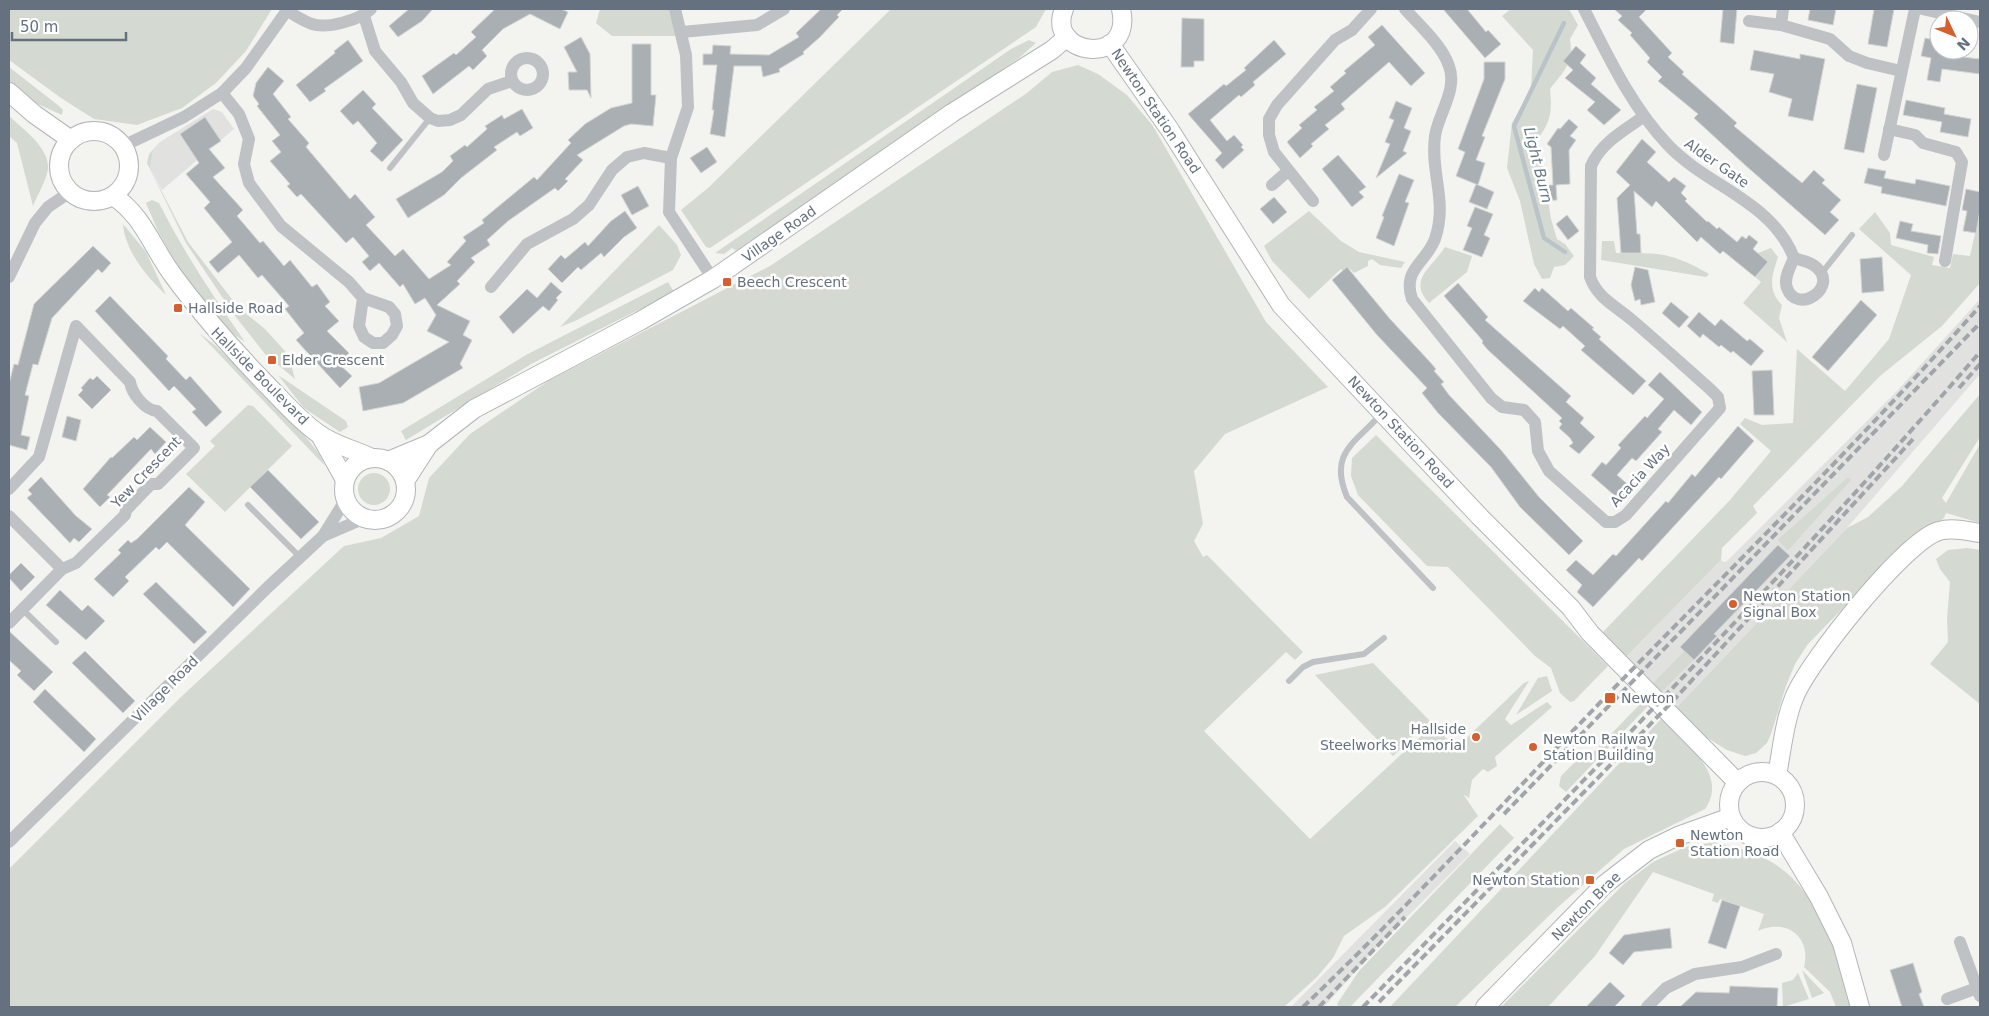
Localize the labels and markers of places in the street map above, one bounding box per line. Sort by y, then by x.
place label: Beech Crescent [737,274,847,290]
marker: Beech Crescent [721,276,733,288]
place label: Hallside Road [188,300,283,316]
marker: Hallside Road [172,302,184,314]
place label: Elder Crescent [282,352,385,368]
marker: Elder Crescent [266,354,278,366]
place label: Newton Station Signal Box [1743,588,1851,620]
marker: Newton Station Signal Box [1727,598,1739,610]
place label: Newton [1621,690,1674,706]
marker: Newton [1603,691,1617,705]
place label: Hallside Steelworks Memorial [1320,721,1466,753]
marker: Hallside Steelworks Memorial [1470,731,1482,743]
place label: Newton Railway Station Building [1543,731,1655,763]
marker: Newton Railway Station Building [1527,741,1539,753]
place label: Newton Station Road [1690,827,1779,859]
marker: Newton Station Road [1674,837,1686,849]
place label: Newton Station [1472,872,1580,888]
marker: Newton Station [1584,874,1596,886]

